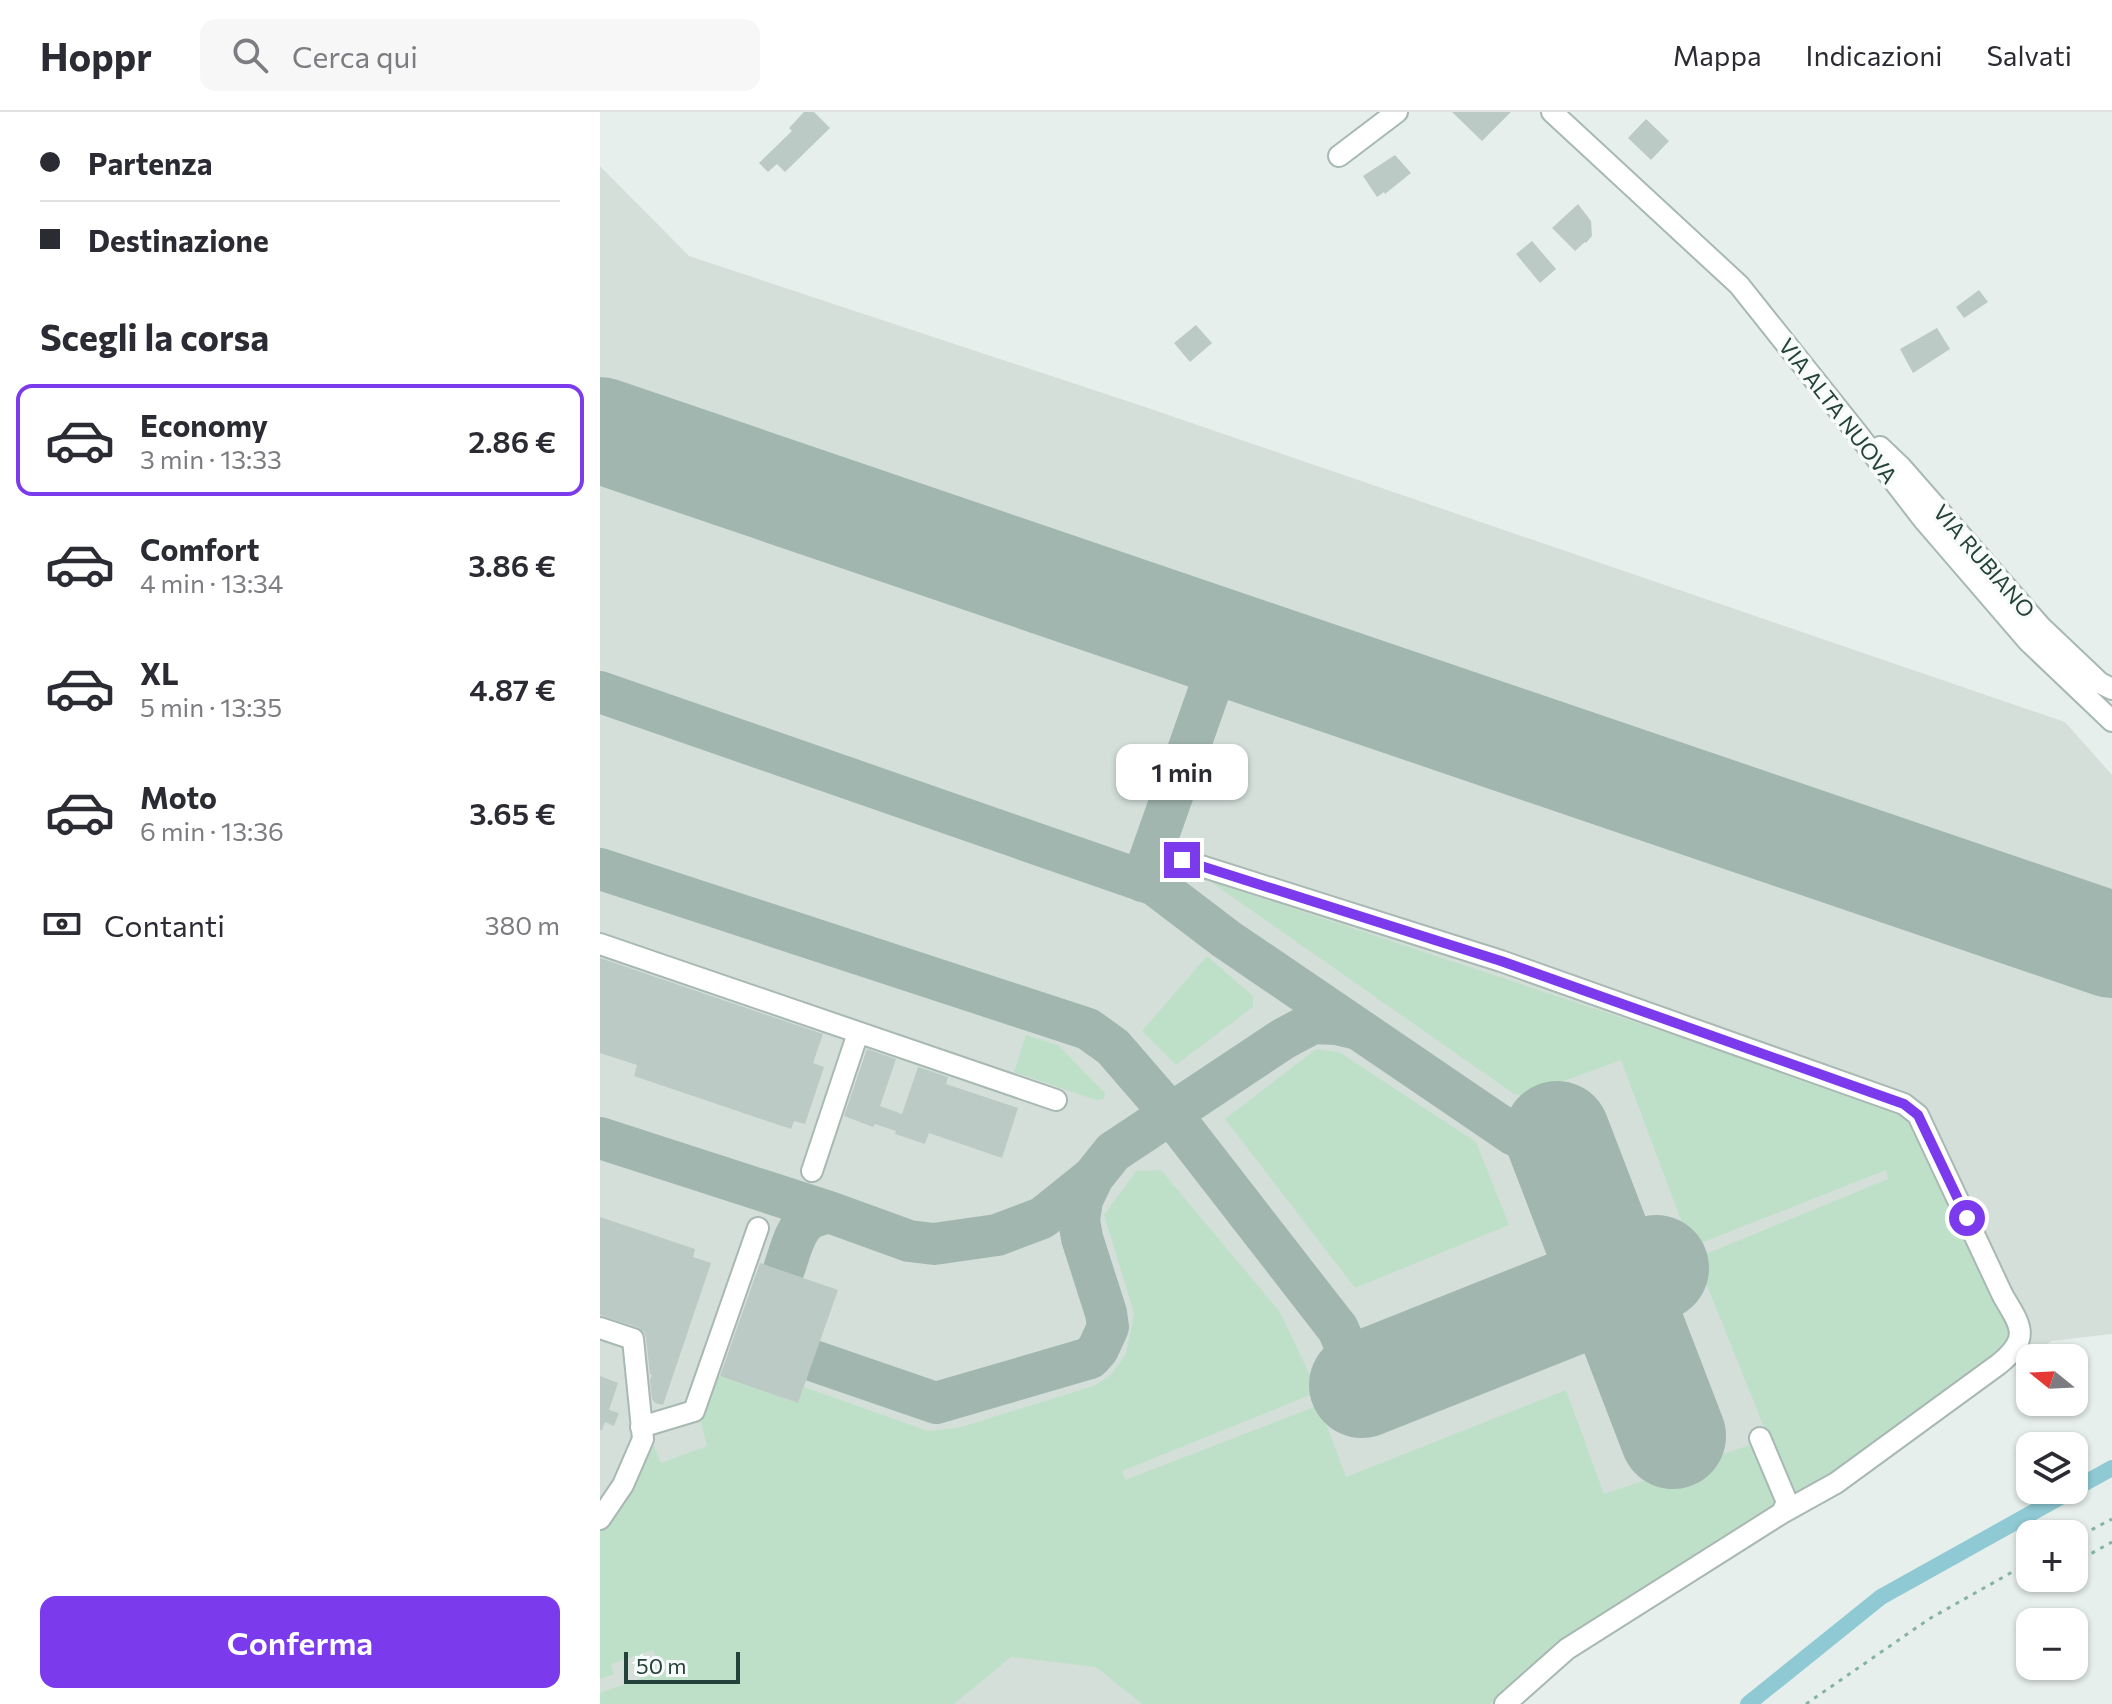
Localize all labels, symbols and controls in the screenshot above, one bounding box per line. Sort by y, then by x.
search box [200,19,760,91]
text: Hoppr [40,32,152,79]
icon: search [228,33,272,77]
text: Cerca qui [292,37,418,74]
text: Mappa [1673,38,1762,72]
text: Indicazioni [1806,38,1942,72]
text: Salvati [1986,38,2072,72]
text: Partenza [88,144,213,181]
text: Destinazione [88,221,269,258]
text: Scegli la corsa [40,314,269,358]
street label: VIA ALTA NUOVA [1773,333,1903,489]
icon: car [44,404,116,476]
text: Economy [140,406,268,443]
text: 2.86 € [468,422,556,459]
text: 3 min · 13:33 [140,443,282,474]
street label: VIA RUBIANO [1928,499,2041,623]
icon: car [44,528,116,600]
text: Comfort [140,530,259,567]
text: 3.86 € [468,546,556,583]
text: 4 min · 13:34 [140,567,283,598]
icon: car [44,652,116,724]
text: XL [140,654,179,691]
text: 4.87 € [469,670,556,707]
text: 5 min · 13:35 [140,691,282,722]
callout: 1 min [1116,744,1248,800]
text: 1 min [1151,756,1213,787]
icon: car [44,776,116,848]
text: Moto [140,778,217,815]
text: 3.65 € [469,794,556,831]
text: 6 min · 13:36 [140,815,284,846]
route end [1164,842,1200,878]
icon: cash [40,902,84,946]
text: Contanti [104,906,225,943]
text: 380 m [485,909,560,940]
route start [1949,1200,1985,1236]
north arrow [2016,1344,2088,1416]
map controls [2016,1344,2088,1680]
button: layers [2016,1432,2088,1504]
button: + [2016,1520,2088,1592]
button: Conferma [40,1596,560,1688]
button: − [2016,1608,2088,1680]
scale bar [624,1648,740,1684]
text: 50 m [636,1652,686,1679]

